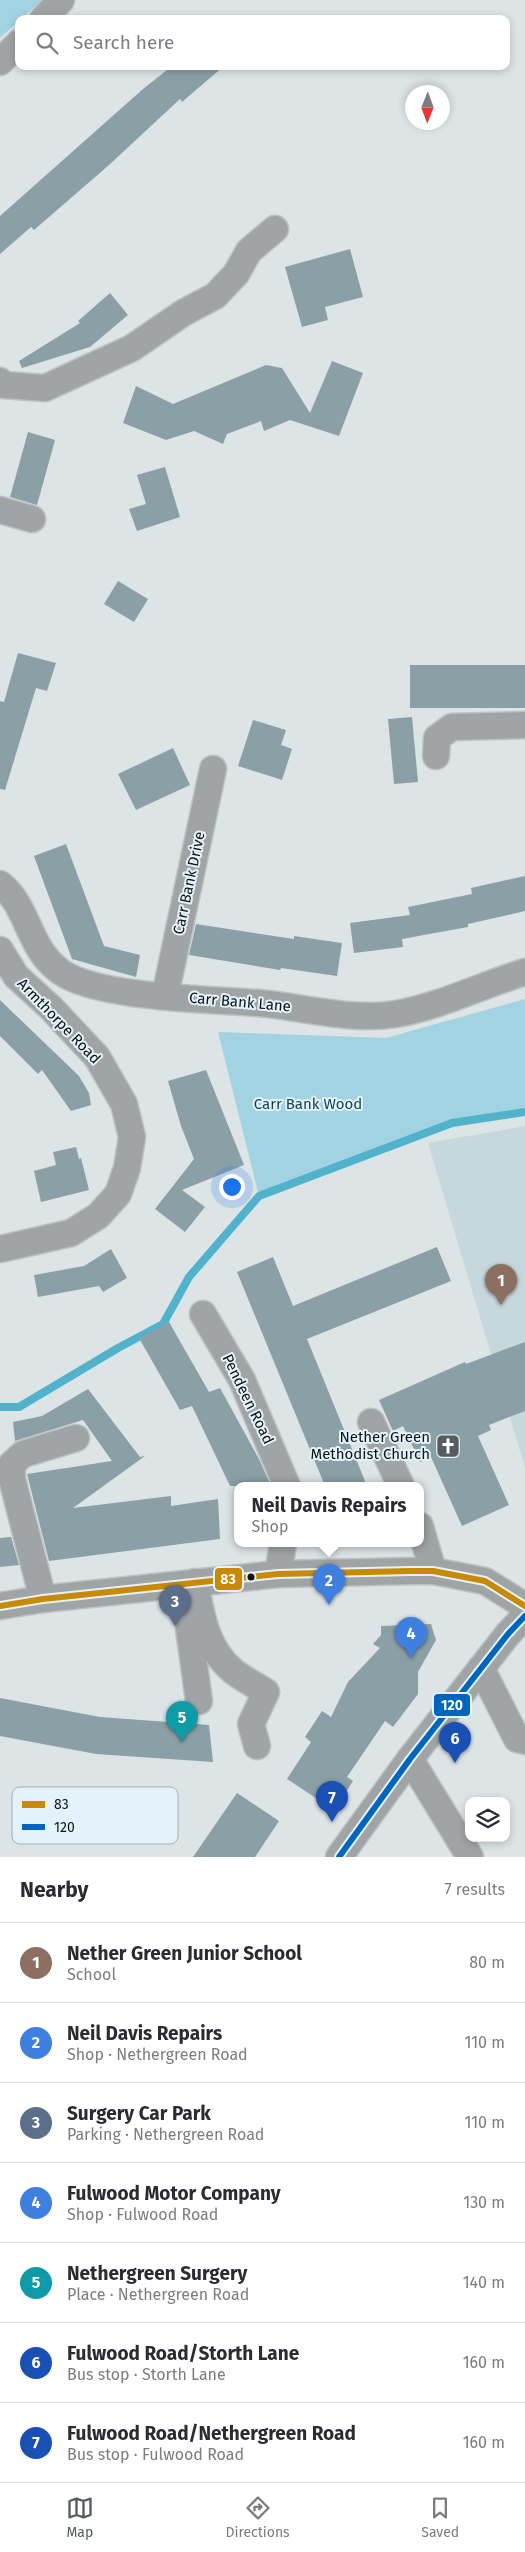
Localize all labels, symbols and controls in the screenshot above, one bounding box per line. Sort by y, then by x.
search box [15,15,510,70]
icon: search [33,29,61,57]
text: Search here [73,31,174,54]
north arrow [405,85,450,130]
street label: Carr Bank Drive [169,830,209,936]
street label: Armthorpe Road [14,975,104,1067]
street label: Carr Bank Lane [188,989,292,1015]
park label: Carr Bank Wood [254,1095,362,1113]
your location [219,1174,245,1200]
pin: 1 [485,1264,517,1305]
street label: Pendeen Road [218,1351,278,1447]
place label: Nether Green Methodist Church [311,1428,430,1463]
church icon: Nether Green Methodist Church [435,1433,461,1459]
popup [234,1482,424,1547]
text: Neil Davis Repairs [251,1494,407,1517]
text: Shop [251,1517,288,1536]
pin: 2 [313,1564,345,1605]
line badge: 83 [214,1567,243,1591]
text: 83 [220,1571,236,1588]
unlabelled marker [246,1572,256,1582]
pin: 3 [159,1585,191,1626]
pin: 4 [395,1617,427,1658]
line badge: 120 [433,1693,471,1717]
text: 120 [441,1697,463,1714]
pin: 5 [166,1701,198,1742]
pin: 6 [439,1722,471,1763]
pin: 7 [316,1781,348,1822]
legend [12,1787,178,1844]
text: 83 [54,1796,69,1813]
map controls [465,1797,510,1842]
button: layers [465,1797,510,1842]
text: 120 [54,1819,75,1836]
text: Nearby [20,1877,88,1903]
text: 7 results [445,1880,505,1899]
text: Nether Green Junior School [67,1942,302,1965]
text: 1 [32,1953,40,1972]
text: 80 m [469,1953,505,1972]
text: School [67,1965,116,1984]
text: Neil Davis Repairs [67,2022,222,2045]
text: 2 [32,2033,40,2052]
text: 110 m [464,2033,505,2052]
text: Shop · Nethergreen Road [67,2045,248,2064]
text: Surgery Car Park [67,2102,211,2125]
text: 3 [32,2113,40,2132]
text: 110 m [464,2113,505,2132]
text: Parking · Nethergreen Road [67,2125,264,2144]
text: Fulwood Motor Company [67,2182,281,2205]
text: 4 [31,2193,41,2212]
text: 130 m [463,2193,505,2212]
text: Shop · Fulwood Road [67,2205,218,2224]
text: Nethergreen Surgery [67,2262,247,2285]
text: 5 [32,2273,40,2292]
text: 140 m [463,2273,505,2292]
text: Place · Nethergreen Road [67,2285,249,2304]
text: Fulwood Road/Storth Lane [67,2342,299,2365]
text: 6 [31,2353,41,2372]
text: 160 m [463,2353,505,2372]
text: Bus stop · Storth Lane [67,2365,226,2384]
text: Fulwood Road/Nethergreen Road [67,2422,356,2445]
text: 7 [32,2433,40,2452]
text: 160 m [463,2433,505,2452]
text: Bus stop · Fulwood Road [67,2445,244,2464]
tab: Map [66,2494,94,2541]
tab: Directions [225,2494,290,2541]
tab: Saved [421,2494,459,2541]

